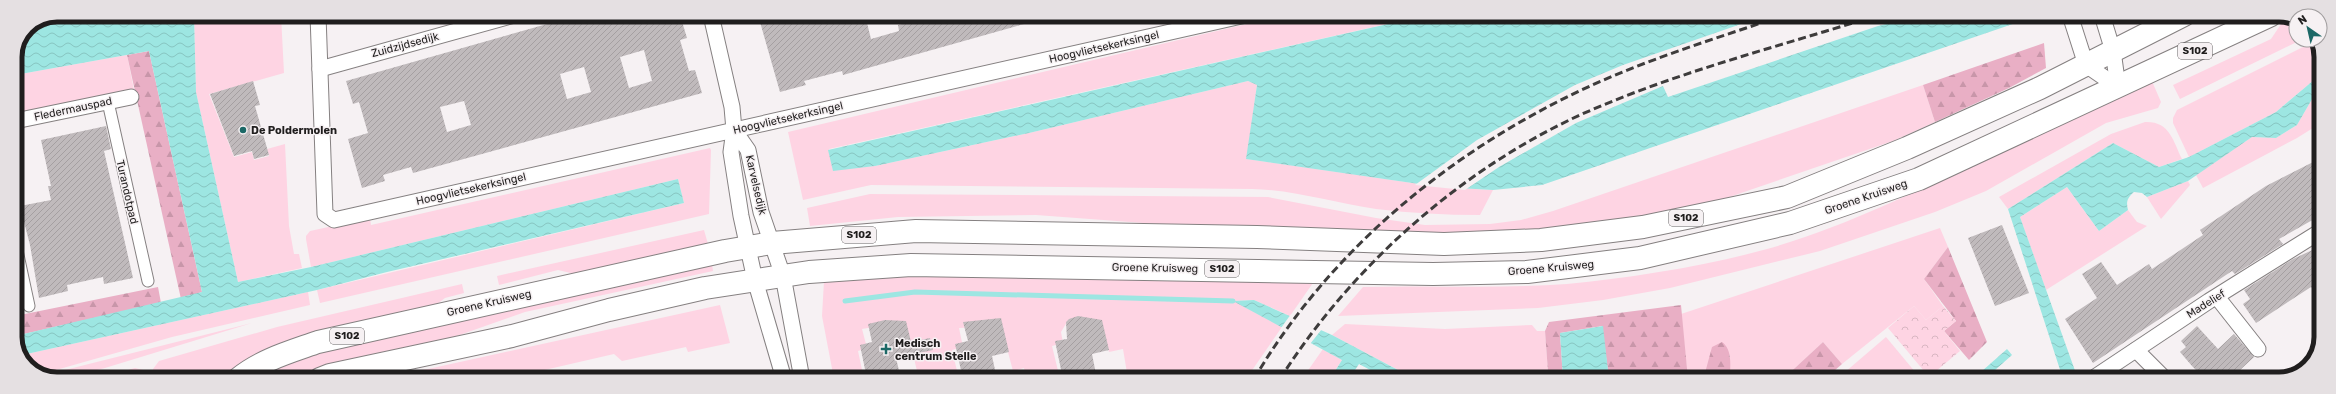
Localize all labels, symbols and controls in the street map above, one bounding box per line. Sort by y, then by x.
north arrow [2288,8,2328,48]
text: N [2296,12,2310,28]
street label: Hoogvlietsekerksingel [1048,28,1160,66]
street label: Zuidzijdsedijk [370,30,440,60]
road number: S102 [2178,43,2212,59]
street label: Fledermauspad [33,94,113,124]
street label: Hoogvlietsekerksingel [732,99,844,137]
place label: De Poldermolen [251,124,337,137]
marker: De Poldermolen [238,125,248,135]
street label: Karvelsedijk [743,154,769,216]
street label: Turandotpad [113,159,141,225]
street label: Hoogvlietsekerksingel [415,170,527,208]
street label: Groene Kruisweg [1823,177,1909,217]
road number: S102 [1669,210,1703,226]
road number: S102 [842,227,876,243]
street label: Groene Kruisweg [1507,258,1595,278]
street label: Groene Kruisweg [1112,261,1198,275]
road number: S102 [1205,261,1239,277]
street label: Groene Kruisweg [445,287,533,319]
street label: Madelief [2184,287,2228,321]
road number: S102 [330,328,364,344]
place label: Medisch centrum Stelle [895,337,977,363]
marker: Medisch centrum Stelle [880,343,892,355]

